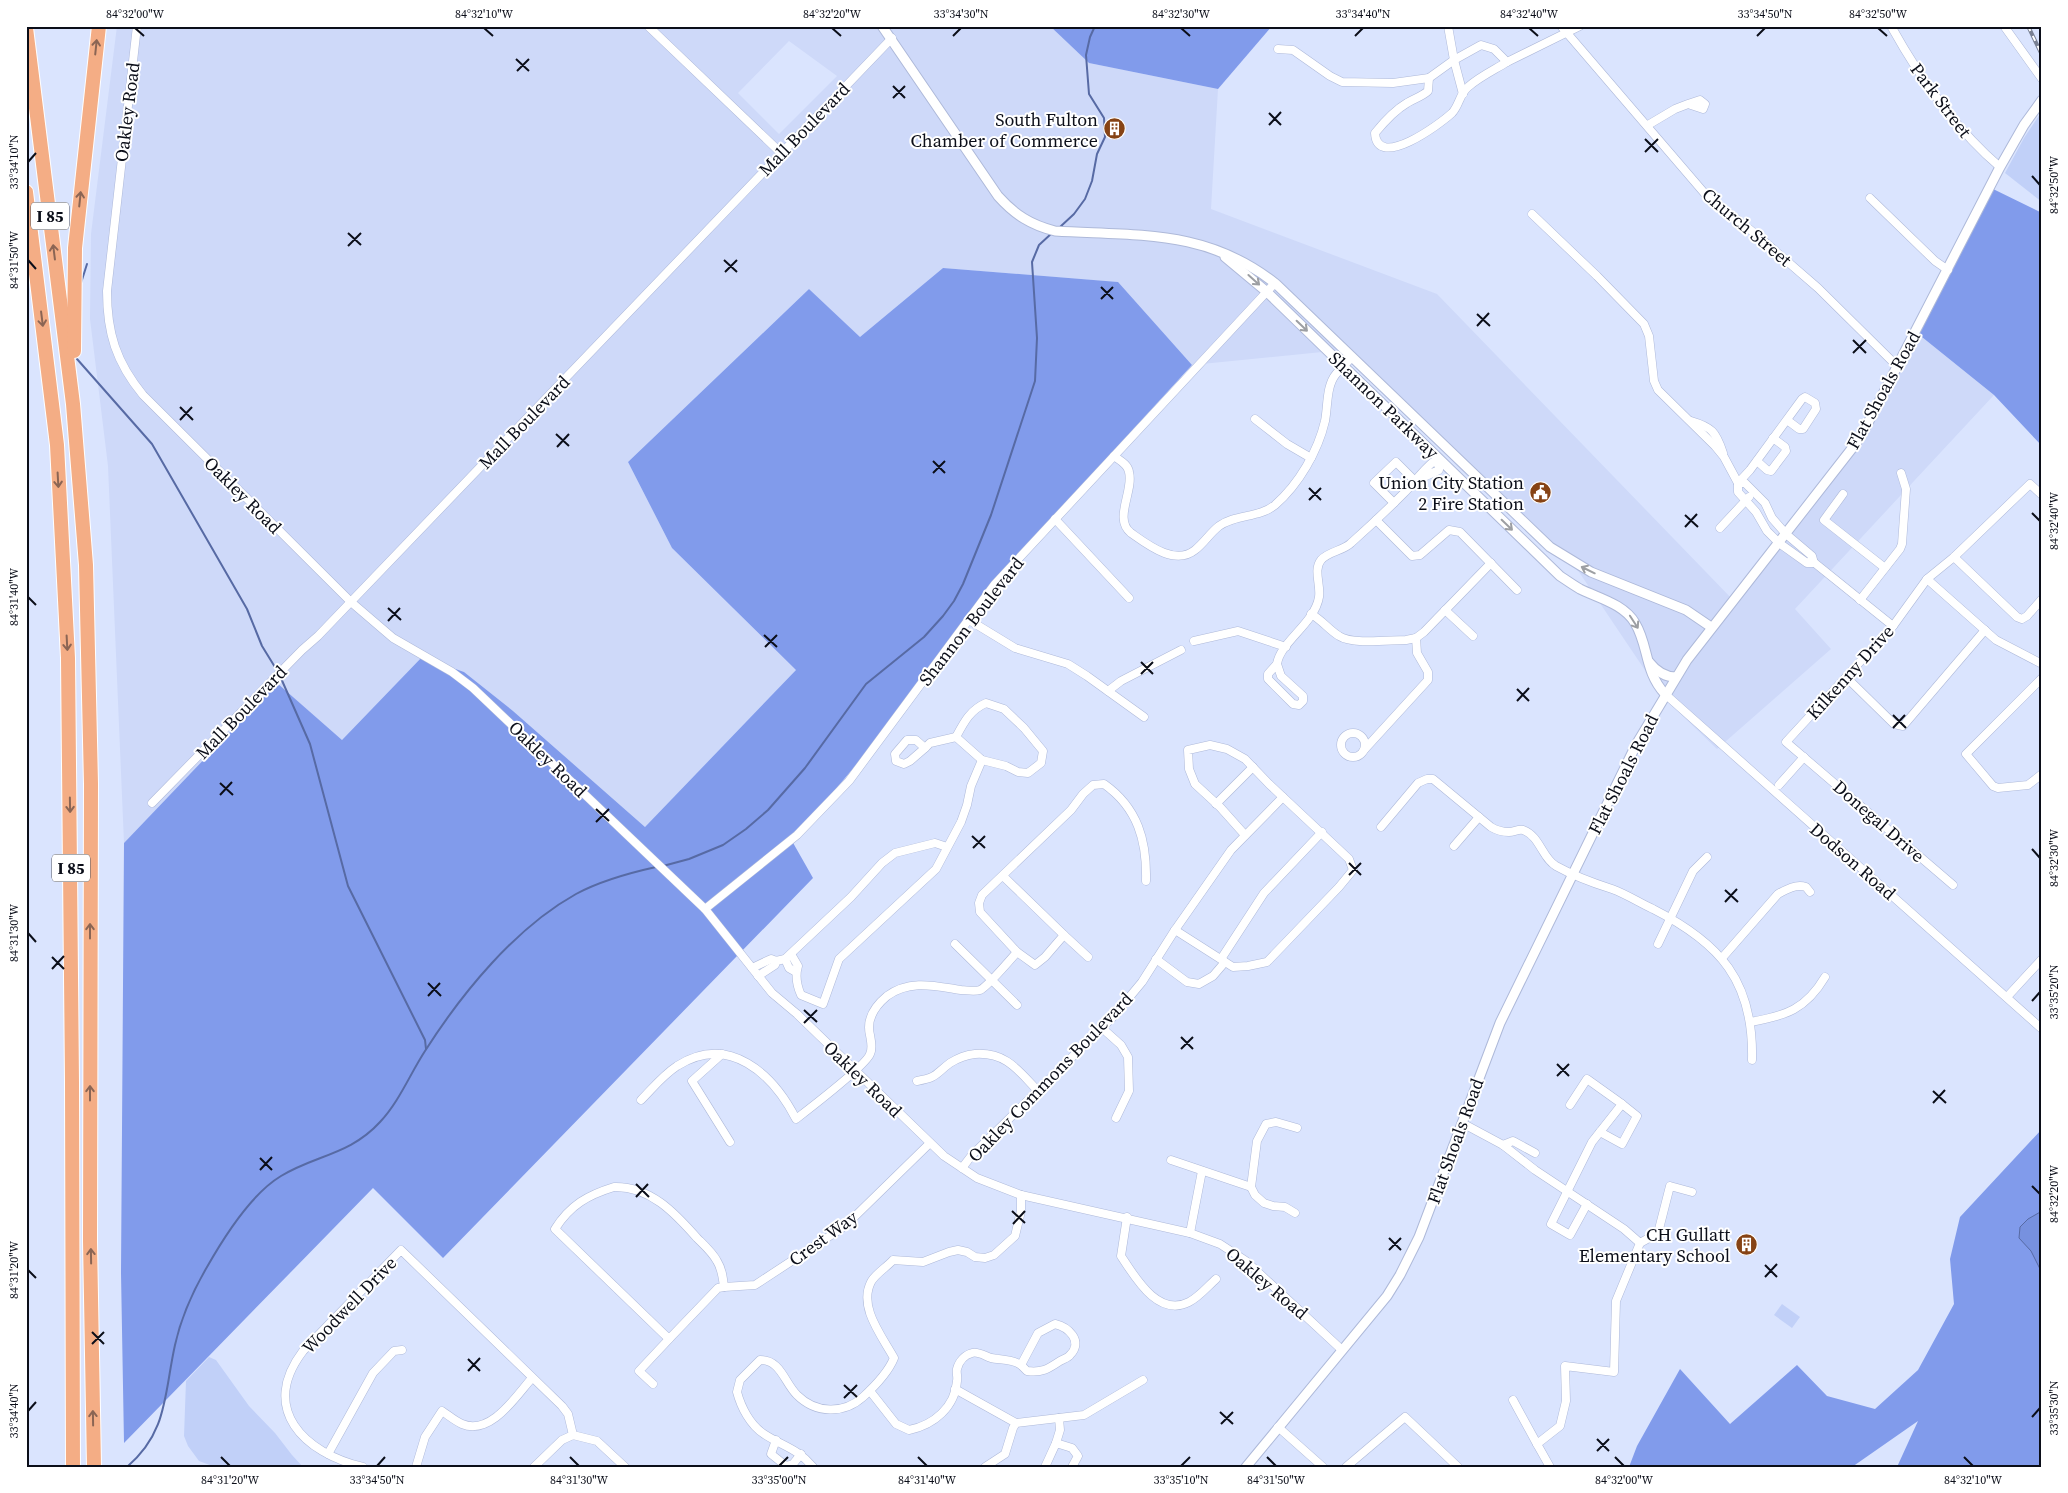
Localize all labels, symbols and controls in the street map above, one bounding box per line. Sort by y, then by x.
text: 84°32'00"W [106,6,164,22]
text: 84°32'10"W [455,6,513,22]
text: 84°32'20"W [803,6,861,22]
text: 33°34'30"N [933,6,989,22]
text: 84°32'30"W [1152,6,1210,22]
text: 33°34'40"N [1335,6,1391,22]
text: 84°32'40"W [1500,6,1558,22]
text: 33°34'50"N [1737,6,1793,22]
text: 84°32'50"W [1849,6,1907,22]
one-way arrow [92,40,101,56]
street label: Park Street [1905,57,1977,143]
street label: Oakley Road [108,61,146,163]
street label: Mall Boulevard [753,77,855,181]
place label: South Fulton Chamber of Commerce [910,107,1098,153]
building icon: South Fulton Chamber of Commerce [1102,117,1126,141]
text: 33°34'10"N [6,134,22,190]
text: 84°32'50"W [2046,156,2062,214]
street label: Church Street [1697,182,1797,272]
one-way arrow [75,191,85,207]
road number: I 85 [31,202,69,230]
text: 84°31'50"W [6,231,22,289]
one-way arrow [49,244,59,260]
one-way arrow [1247,274,1260,286]
one-way arrow [37,311,47,327]
one-way arrow [1296,320,1309,332]
street label: Flat Shoals Road [1840,326,1926,454]
street label: Shannon Parkway [1323,346,1445,465]
street label: Mall Boulevard [473,370,575,474]
street label: Oakley Road [199,451,287,539]
place label: Union City Station 2 Fire Station [1378,470,1524,516]
one-way arrow [54,472,63,488]
public building icon: Union City Station 2 Fire Station [1528,480,1552,504]
text: 84°32'40"W [2046,492,2062,550]
one-way arrow [1500,519,1513,531]
street label: Shannon Boulevard [913,551,1029,691]
one-way arrow [1581,565,1596,574]
text: 84°31'40"W [6,568,22,626]
one-way arrow [1629,615,1639,629]
street label: Kilkenny Drive [1801,619,1899,725]
one-way arrow [63,634,72,650]
street label: Mall Boulevard [190,660,292,764]
street label: Flat Shoals Road [1582,710,1664,838]
street label: Oakley Road [503,715,593,803]
street label: Donegal Drive [1828,774,1930,868]
one-way arrow [65,796,75,813]
street label: Dodson Road [1805,817,1901,905]
text: 84°32'30"W [2046,829,2062,887]
road number: I 85 [52,854,90,881]
text: 84°31'30"W [6,904,22,962]
one-way arrow [86,923,95,939]
text: 33°35'20"N [2046,964,2062,1020]
street label: Oakley Commons Boulevard [962,987,1138,1167]
street label: Oakley Road [818,1035,908,1123]
street label: Flat Shoals Road [1421,1075,1489,1207]
one-way arrow [85,1085,95,1102]
text: 84°32'20"W [2046,1165,2062,1223]
street label: Crest Way [783,1204,863,1271]
place label: CH Gullatt Elementary School [1579,1222,1730,1268]
building icon: CH Gullatt Elementary School [1734,1232,1758,1256]
text: 84°31'20"W [6,1241,22,1299]
street label: Oakley Road [1221,1241,1313,1325]
one-way arrow [86,1248,96,1264]
street label: Woodwell Drive [296,1251,402,1359]
text: 33°35'30"N [2046,1380,2062,1436]
text: 33°34'40"N [6,1383,22,1439]
one-way arrow [89,1410,98,1426]
text: 84°31'20"W [201,1472,259,1488]
text: 33°34'50"N [349,1472,405,1488]
text: 84°31'30"W [550,1472,608,1488]
text: 33°35'00"N [751,1472,807,1488]
text: 84°31'40"W [898,1472,956,1488]
text: 33°35'10"N [1153,1472,1209,1488]
text: 84°31'50"W [1247,1472,1305,1488]
text: 84°32'00"W [1595,1472,1653,1488]
text: 84°32'10"W [1944,1472,2002,1488]

